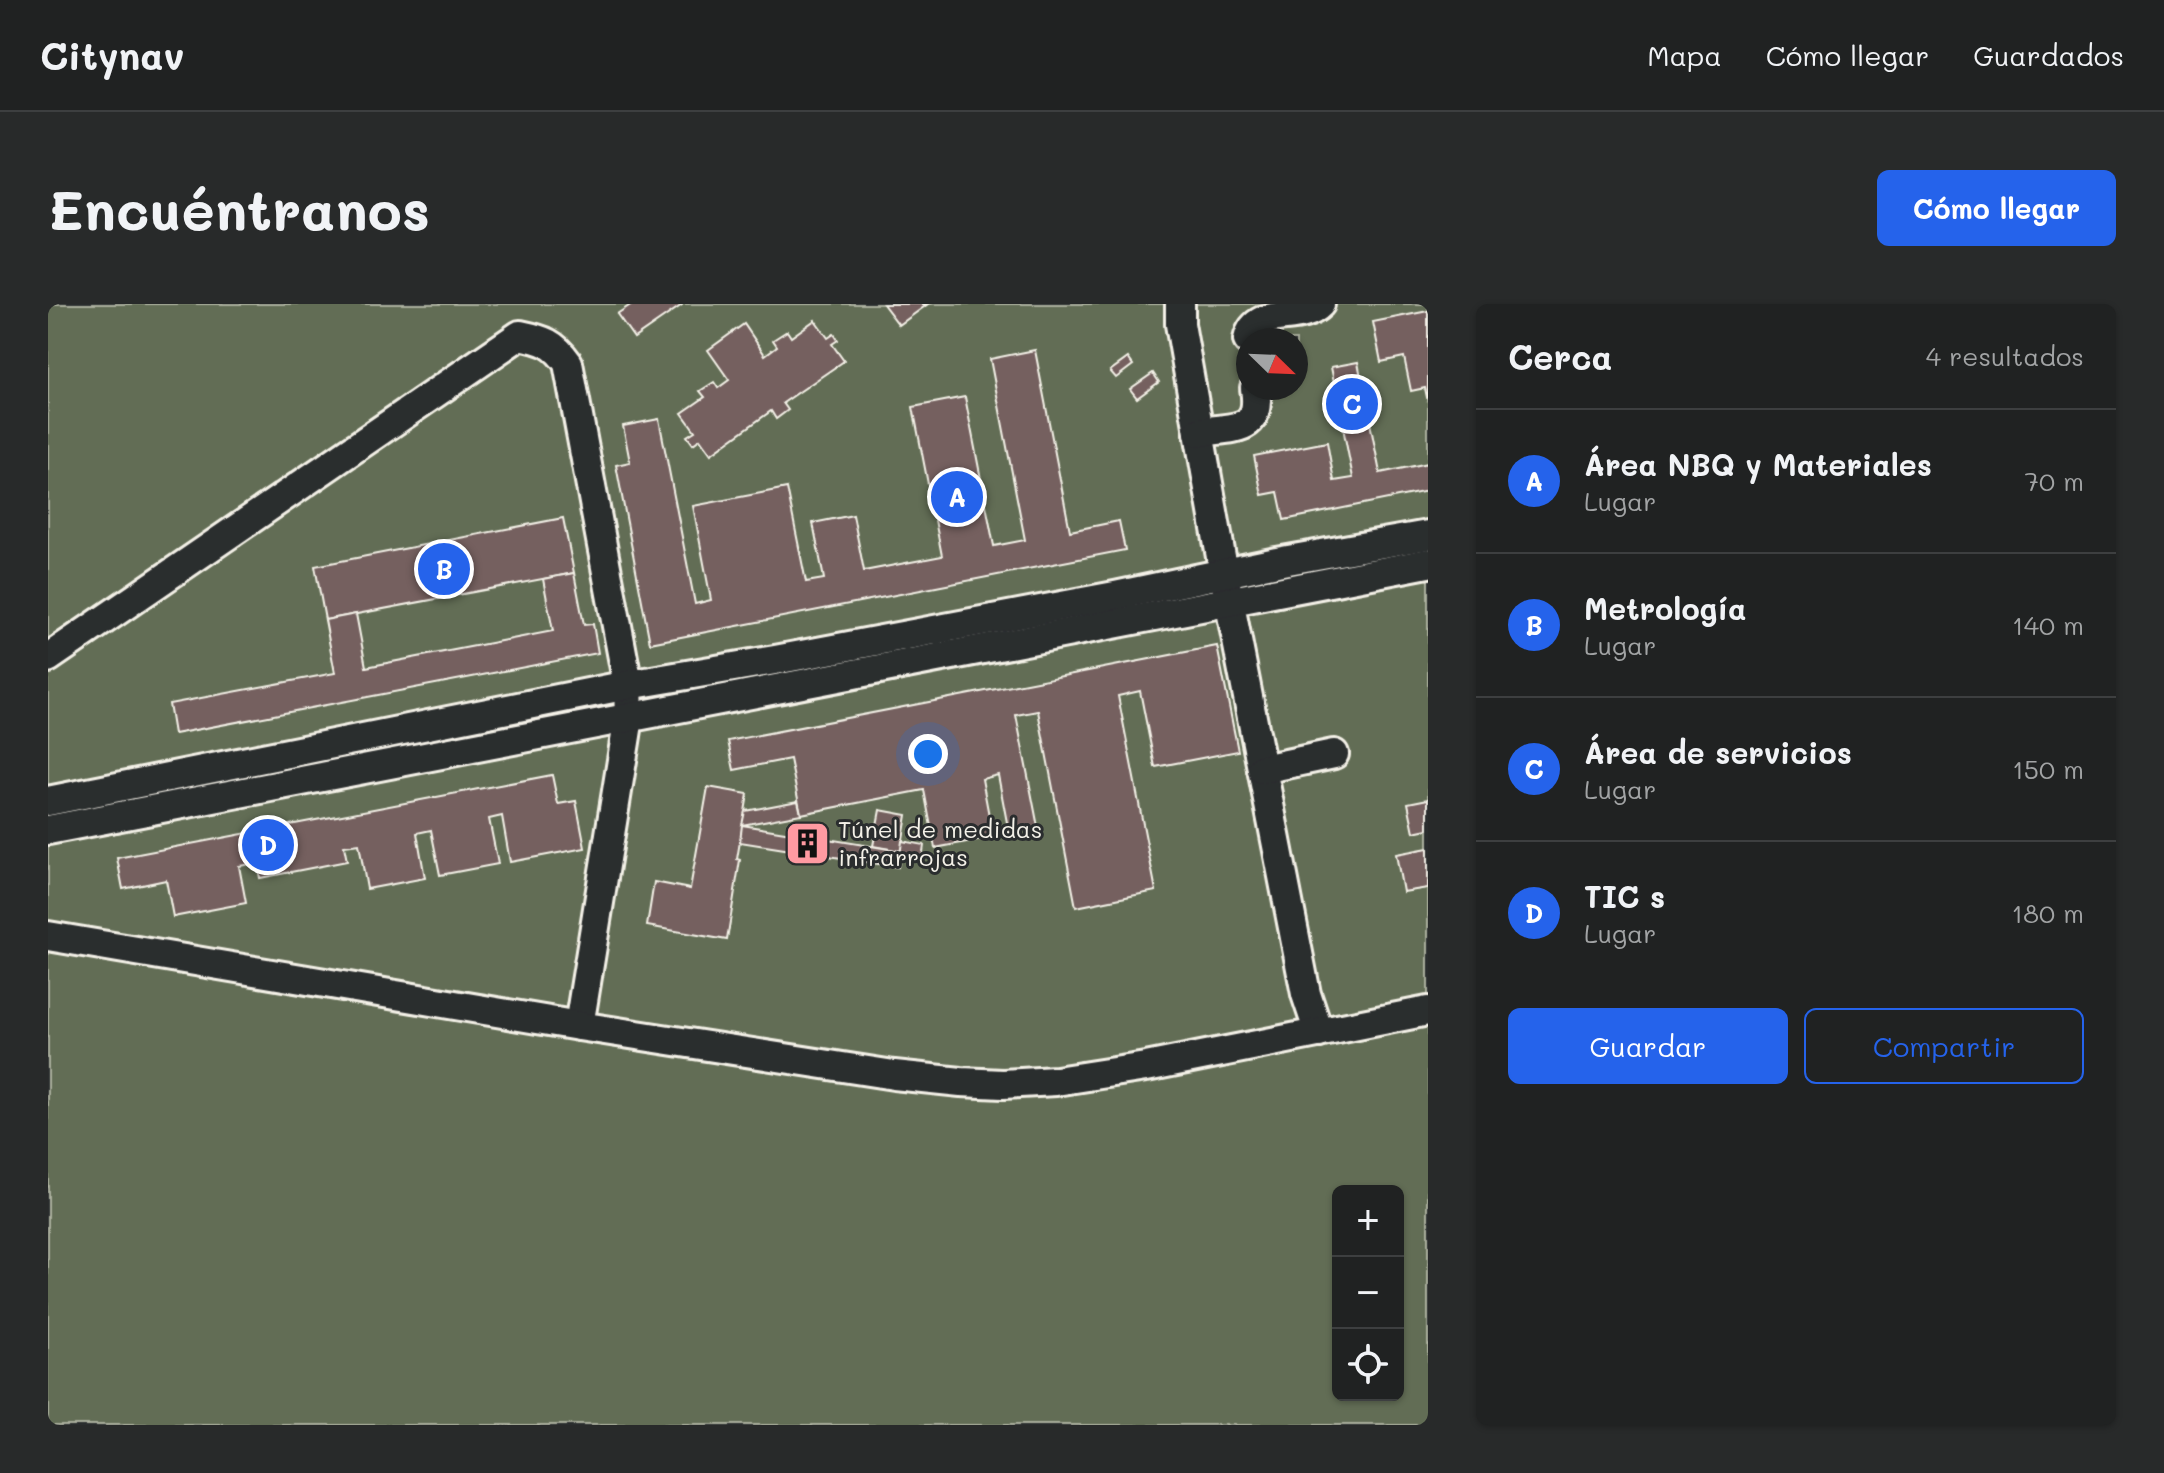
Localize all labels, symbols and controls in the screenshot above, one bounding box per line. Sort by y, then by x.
text: Citynav [40,30,184,80]
text: Mapa [1647,37,1722,73]
text: Cómo llegar [1766,37,1929,73]
text: Guardados [1973,37,2124,73]
button: Cómo llegar [1877,170,2116,246]
text: Encuéntranos [48,172,430,245]
north arrow [1236,328,1308,400]
text: Cerca [1508,334,1612,379]
text: 4 resultados [1926,339,2084,373]
pin: C [1326,374,1378,434]
text: Área NBQ y Materiales [1584,444,1932,484]
text: A [1525,464,1543,498]
text: 70 m [2024,464,2084,498]
pin: A [931,467,983,527]
text: Lugar [1584,484,1656,518]
pin: B [418,539,470,599]
text: Metrología [1584,588,1746,628]
text: B [1525,608,1543,642]
text: 140 m [2012,608,2084,642]
text: Lugar [1584,628,1656,662]
text: Área de servicios [1584,732,1852,772]
your location [908,734,948,774]
text: C [1524,752,1544,786]
text: 150 m [2012,752,2084,786]
text: Lugar [1584,772,1656,806]
place label: Túnel de medidas infrarrojas [838,813,1042,872]
pin: D [242,815,294,875]
building icon: Túnel de medidas infrarrojas [783,820,831,868]
text: TIC s [1584,876,1665,916]
text: D [1525,896,1543,930]
text: 180 m [2012,896,2084,930]
text: Lugar [1584,916,1656,950]
button: Guardar [1508,1008,1788,1084]
button: Compartir [1804,1008,2084,1084]
map controls [1332,1185,1404,1401]
button: + [1332,1185,1404,1257]
button: − [1332,1257,1404,1329]
button: locate [1332,1329,1404,1401]

